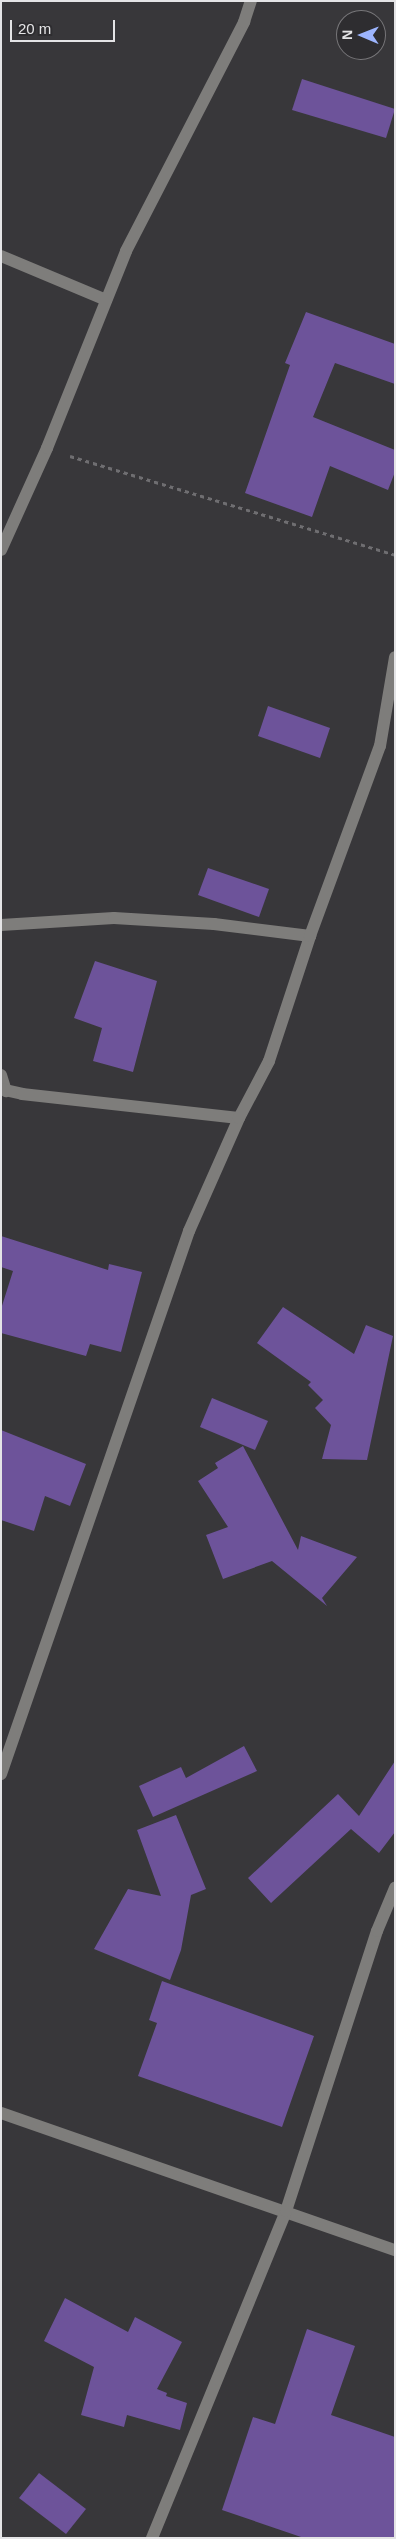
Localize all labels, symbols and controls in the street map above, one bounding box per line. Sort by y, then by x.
scale bar [12,10,118,42]
north arrow [336,10,386,60]
text: 20 m [18,20,51,37]
text: N [339,30,355,40]

